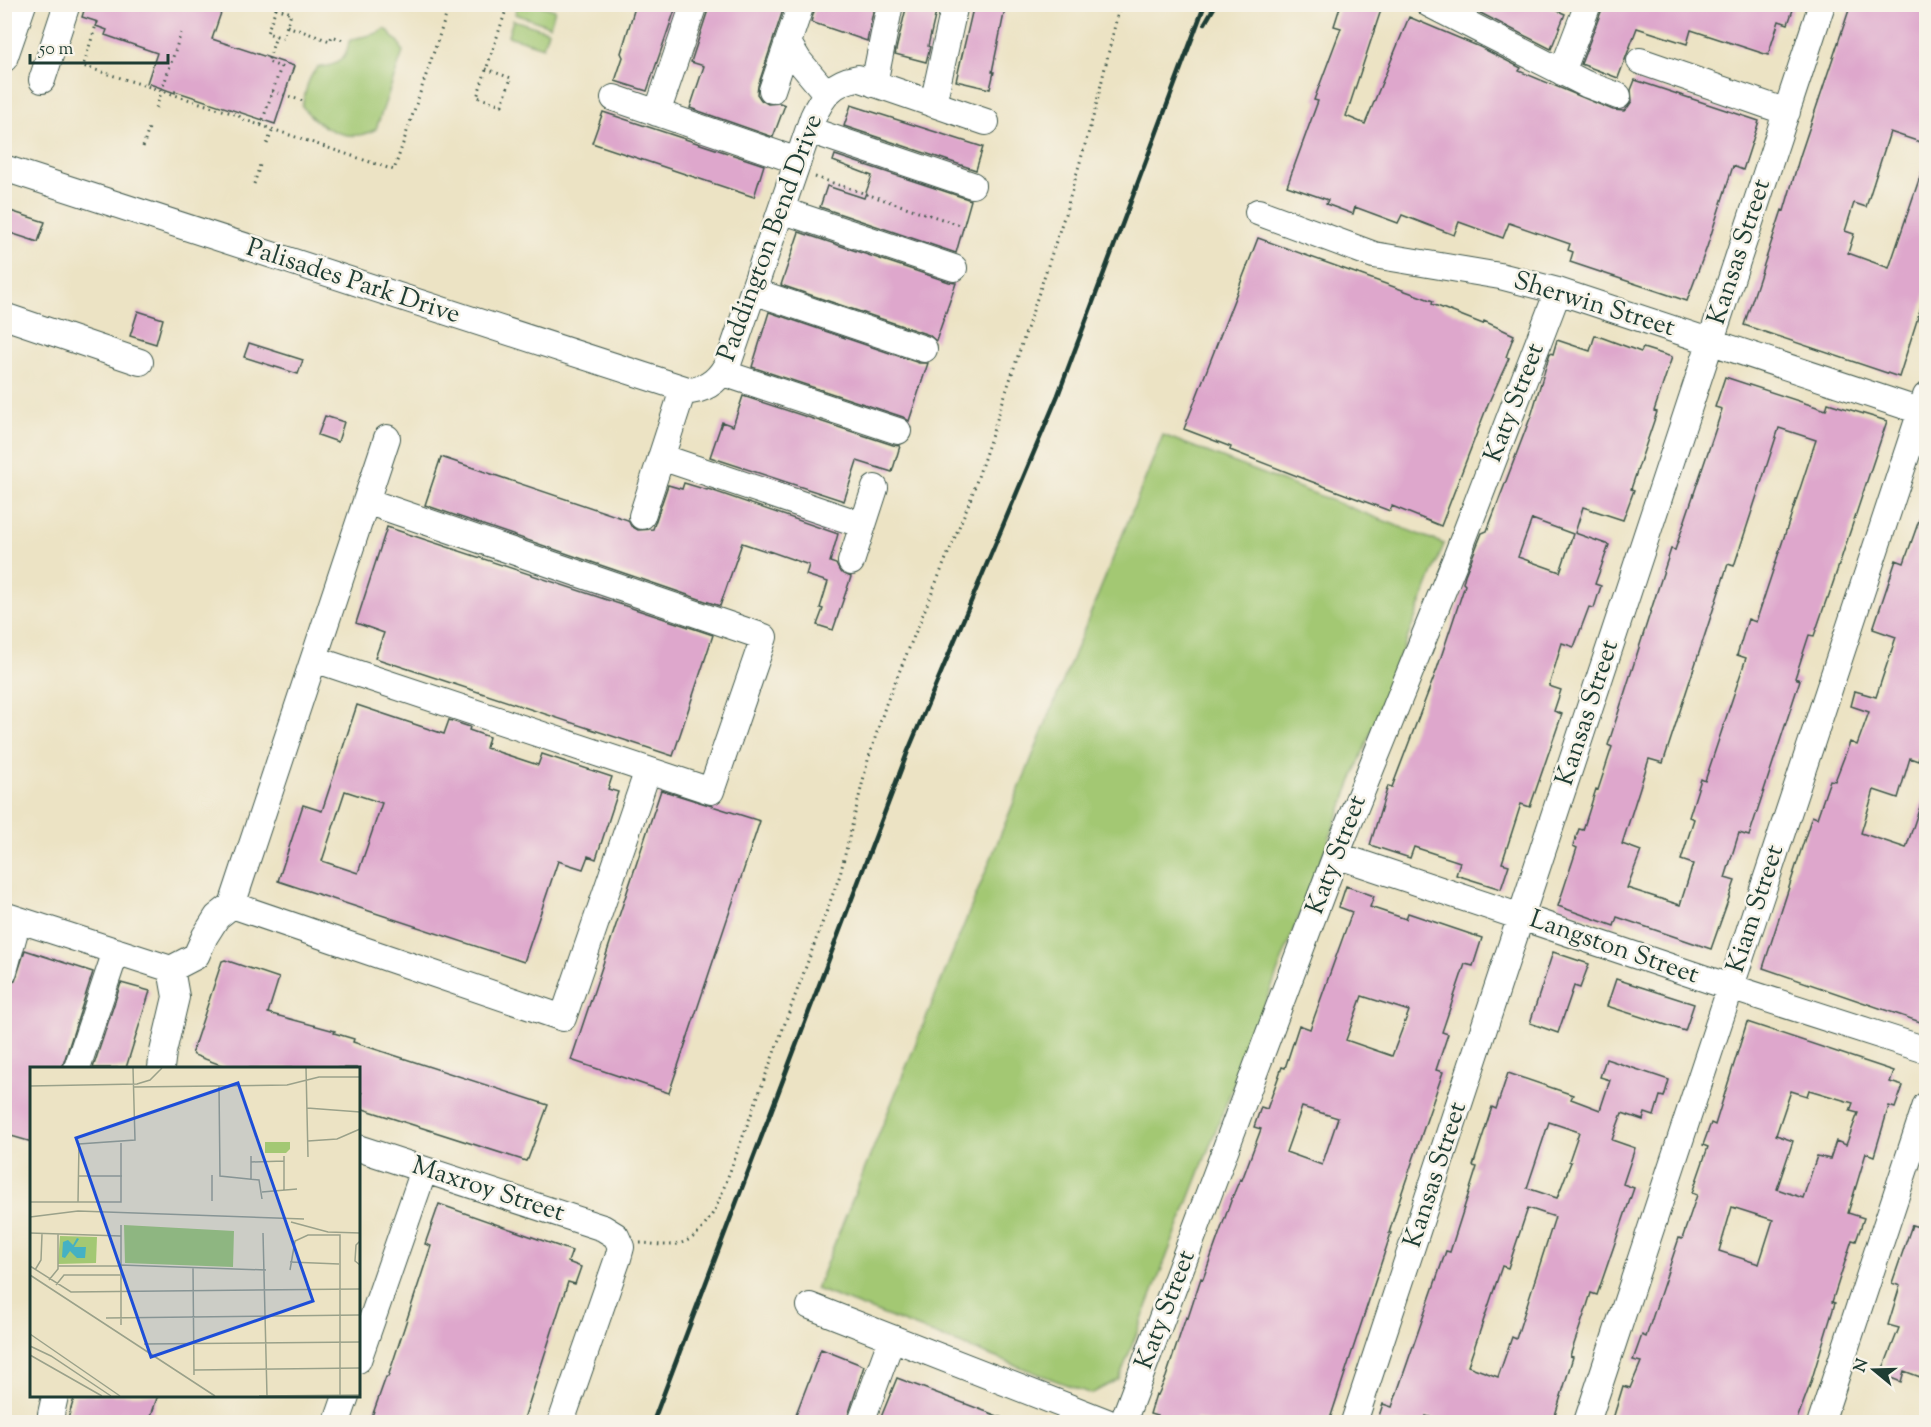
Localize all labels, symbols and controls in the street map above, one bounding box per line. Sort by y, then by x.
scale bar [30,27,168,65]
text: 50 m [38,37,74,63]
street label: Paddington Bend Drive [709,109,833,367]
street label: Kansas Street [1699,174,1781,330]
street label: Palisades Park Drive [241,230,465,334]
street label: Sherwin Street [1509,263,1679,347]
street label: Katy Street [1475,338,1555,468]
street label: Kansas Street [1547,635,1629,791]
street label: Katy Street [1297,790,1377,920]
street label: Kiam Street [1718,840,1794,978]
street label: Langston Street [1524,902,1704,994]
inset map [30,1067,360,1397]
street label: Kansas Street [1395,1097,1477,1253]
street label: Maxroy Street [407,1148,569,1232]
street label: Katy Street [1126,1245,1206,1375]
north arrow [1844,1340,1904,1400]
text: N [1849,1356,1875,1376]

